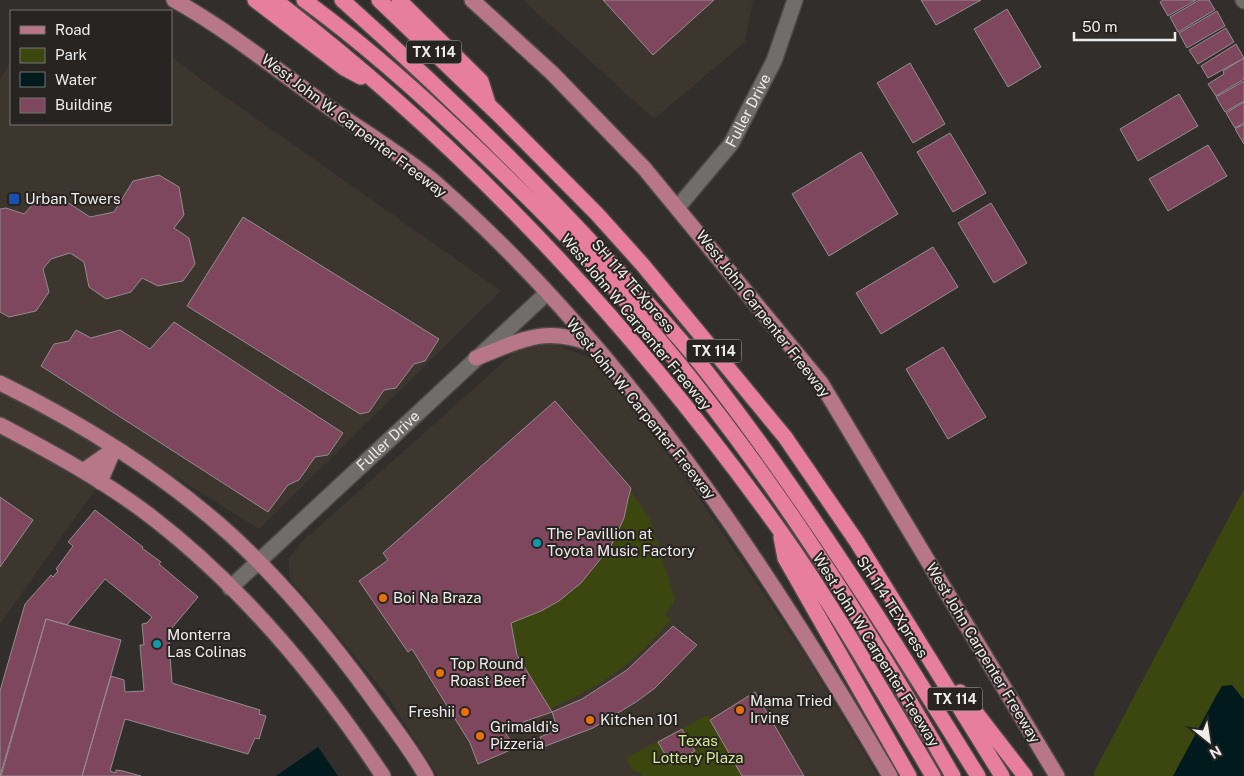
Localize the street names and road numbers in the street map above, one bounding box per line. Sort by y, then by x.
road number: TX 114 [406,41,462,64]
street label: West John W. Carpenter Freeway [258,50,450,201]
street label: Fuller Drive [722,71,774,150]
street label: West John Carpenter Freeway [693,227,834,401]
street label: West John W Carpenter Freeway [558,230,715,413]
street label: SH 114 TEXpress [588,236,678,336]
street label: West John W. Carpenter Freeway [563,315,720,502]
road number: TX 114 [686,340,742,362]
street label: Fuller Drive [353,407,423,474]
street label: West John W Carpenter Freeway [810,550,943,750]
street label: SH 114 TEXpress [853,553,932,661]
street label: West John Carpenter Freeway [923,560,1044,746]
road number: TX 114 [928,688,982,711]

